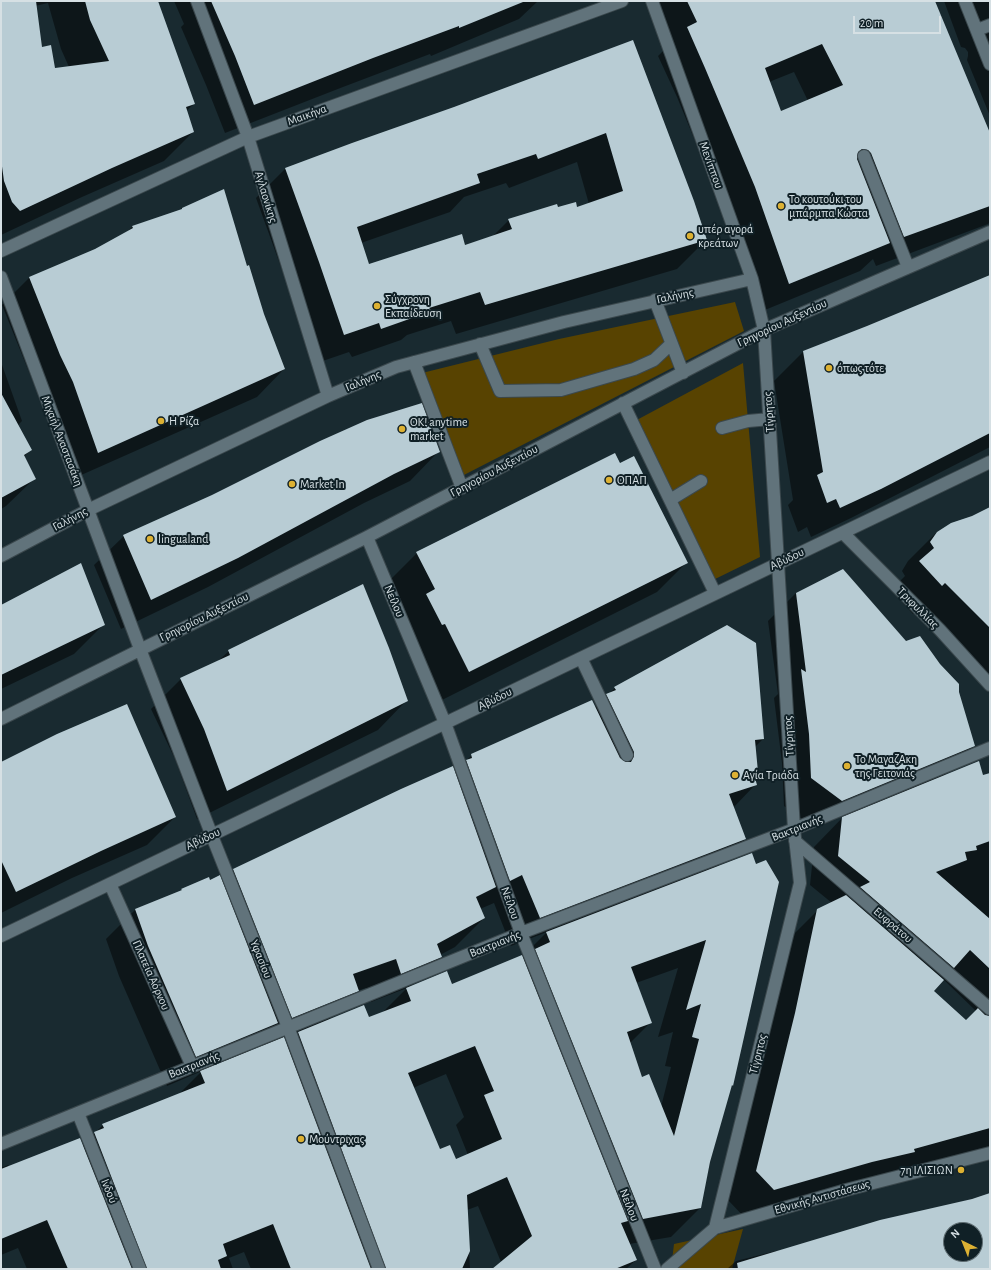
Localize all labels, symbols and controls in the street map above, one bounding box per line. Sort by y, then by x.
scale bar [855,8,943,34]
text: 20 m [860,17,883,29]
street label: Μαικήνα [285,101,329,129]
street label: Μενίππου [696,140,726,190]
street label: Αγλαονίκης [251,169,281,225]
place label: Το κουτούκι του μπάρμπα Κώστα [789,192,868,220]
marker: Το κουτούκι του μπάρμπα Κώστα [776,201,786,211]
place label: υπέρ αγορά κρεάτων [698,222,753,250]
marker: υπέρ αγορά κρεάτων [685,231,695,241]
street label: Γαλήνης [655,285,695,307]
place label: Σύγχρονη Εκπαίδευση [385,292,442,320]
street label: Γρηγορίου Αυξεντίου [735,296,829,350]
marker: Σύγχρονη Εκπαίδευση [372,301,382,311]
place label: όπως τότε [837,361,885,375]
marker: όπως τότε [824,363,834,373]
street label: Γαλήνης [343,367,383,395]
street label: Τίγρητος [760,391,778,433]
street label: Μιχαήλ Αναστασάκη [38,394,86,488]
place label: Η Ρίζα [169,414,199,428]
place label: OK! anytime market [410,415,468,443]
marker: Η Ρίζα [156,416,166,426]
marker: OK! anytime market [397,424,407,434]
street label: Γρηγορίου Αυξεντίου [448,442,540,500]
place label: ΟΠΑΠ [617,473,647,487]
marker: ΟΠΑΠ [604,475,614,485]
place label: Market In [300,477,345,491]
marker: Market In [287,479,297,489]
street label: Γαλήνης [50,504,90,534]
place label: lingualand [158,532,208,546]
marker: lingualand [145,534,155,544]
street label: Αβύδου [768,545,806,573]
street label: Νείλου [381,583,407,619]
street label: Τριφυλλίας [894,584,942,632]
street label: Γρηγορίου Αυξεντίου [157,589,251,645]
street label: Αβύδου [476,685,514,713]
street label: Τίγρητος [781,715,797,757]
place label: Το ΜαγαζΑκη της Γειτονιάς [855,752,917,780]
marker: Το ΜαγαζΑκη της Γειτονιάς [842,761,852,771]
place label: Αγία Τριάδα [743,768,799,782]
marker: Αγία Τριάδα [730,770,740,780]
street label: Βακτριανής [769,811,825,845]
street label: Αβύδου [184,825,222,853]
street label: Νείλου [498,885,522,921]
street label: Ευφράτου [870,904,916,946]
street label: Βακτριανής [467,927,523,961]
street label: Πλατεία Αόρνου [129,938,173,1012]
street label: Υφασίου [247,938,275,980]
street label: Τίγρητος [746,1033,770,1075]
street label: Βακτριανής [166,1048,222,1082]
place label: Μούντριχας [309,1132,364,1146]
marker: Μούντριχας [296,1134,306,1144]
place label: 7η ΙΛΙΣΙΩΝ [900,1163,953,1177]
marker: 7η ΙΛΙΣΙΩΝ [956,1165,966,1175]
street label: Ινδού [98,1177,120,1205]
street label: Εθνικής Αντιστάσεως [773,1177,871,1217]
street label: Νείλου [616,1187,642,1223]
north arrow [943,1222,983,1262]
text: N [949,1227,962,1240]

